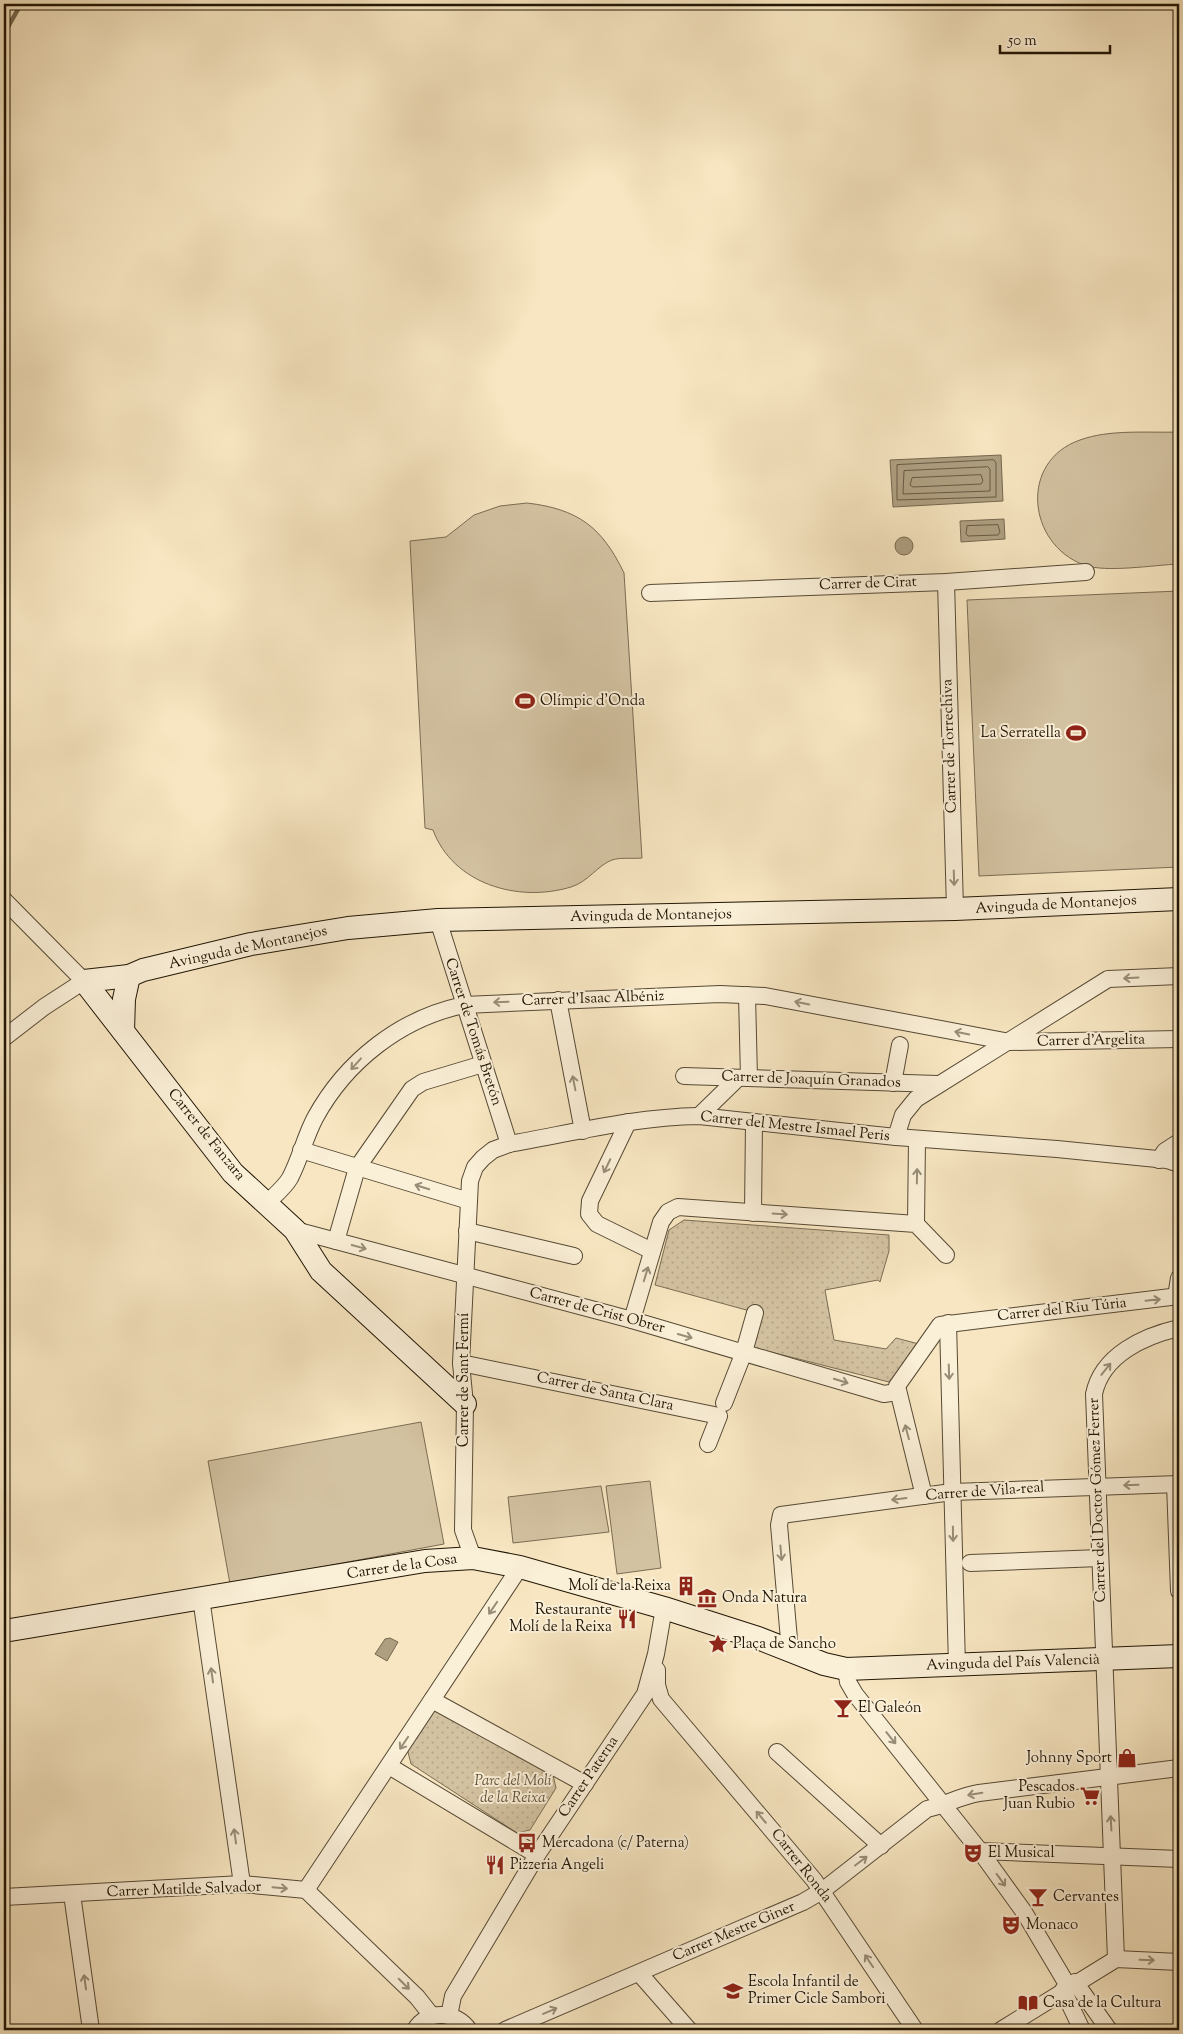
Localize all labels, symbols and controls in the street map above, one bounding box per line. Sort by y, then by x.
scale bar [1000,22,1110,54]
text: 50 m [1007,31,1037,52]
street label: Carrer de Cirat [819,572,917,596]
street label: Carrer de Torrechiva [937,678,963,813]
sports icon: Olímpic d'Onda [514,690,536,712]
place label: Olímpic d'Onda [540,691,645,712]
sports icon: La Serratella [1065,722,1087,744]
place label: La Serratella [981,723,1061,744]
one-way arrow [950,870,959,886]
street label: Avinguda de Montanejos [975,890,1137,920]
street label: Avinguda de Montanejos [570,904,732,928]
street label: Avinguda de Montanejos [167,921,329,975]
street label: Carrer de Tomás Bretón [439,955,507,1109]
one-way arrow [1123,973,1139,983]
street label: Carrer d'Isaac Albéniz [521,986,665,1012]
one-way arrow [493,997,509,1007]
one-way arrow [795,998,811,1008]
one-way arrow [954,1027,970,1037]
street label: Carrer d'Argelita [1037,1030,1145,1052]
one-way arrow [350,1058,362,1071]
street label: Carrer de Joaquín Granados [721,1066,901,1094]
one-way arrow [568,1075,578,1091]
street label: Carrer de Fanzara [162,1085,250,1186]
street label: Carrer del Mestre Ismael Peris [699,1107,891,1147]
one-way arrow [602,1158,611,1173]
one-way arrow [912,1168,921,1184]
one-way arrow [415,1182,431,1192]
one-way arrow [772,1210,788,1219]
one-way arrow [351,1243,367,1252]
one-way arrow [641,1266,651,1282]
street label: Carrer de Crist Obrer [527,1283,667,1339]
street label: Carrer del Riu Túria [996,1293,1128,1327]
one-way arrow [1144,1295,1160,1305]
street label: Carrer de Sant Fermí [454,1313,475,1447]
one-way arrow [676,1331,692,1341]
one-way arrow [944,1363,954,1379]
one-way arrow [1100,1363,1111,1376]
street label: Carrer de Santa Clara [535,1367,675,1417]
one-way arrow [832,1377,848,1387]
street label: Carrer del Doctor Gómez Ferrer [1084,1397,1112,1603]
one-way arrow [902,1424,911,1440]
street label: Carrer de Vila-real [925,1477,1045,1507]
one-way arrow [1123,1480,1139,1490]
one-way arrow [891,1494,907,1504]
one-way arrow [949,1526,958,1542]
one-way arrow [777,1544,786,1560]
street label: Carrer de la Cosa [346,1549,459,1585]
building icon: Molí de la Reixa [675,1575,697,1597]
place label: Molí de la Reixa [568,1576,671,1597]
museum icon: Onda Natura [696,1587,718,1609]
place label: Onda Natura [722,1588,807,1609]
place label: Restaurante Molí de la Reixa [509,1600,612,1638]
one-way arrow [488,1601,499,1615]
restaurant icon: Restaurante Molí de la Reixa [616,1608,638,1630]
place icon: Plaça de Sancho [707,1633,729,1655]
place label: Plaça de Sancho [733,1634,836,1655]
street label: Avinguda del País Valencià [926,1649,1100,1677]
one-way arrow [207,1668,217,1684]
bar icon: El Galeón [832,1697,854,1719]
place label: El Galeón [858,1698,922,1719]
one-way arrow [885,1731,896,1744]
street label: Carrer Paterna [554,1732,624,1822]
one-way arrow [398,1736,408,1750]
shop icon: Johnny Sport [1116,1747,1138,1769]
place label: Johnny Sport [1026,1748,1112,1769]
park label: Parc del Molí de la Reixa [474,1771,552,1809]
place label: Pescados Juan Rubio [1003,1777,1075,1815]
supermarket icon: Pescados Juan Rubio [1079,1785,1101,1807]
one-way arrow [967,1789,983,1799]
one-way arrow [755,1810,767,1823]
one-way arrow [1106,1815,1115,1831]
street label: Carrer Ronda [766,1825,837,1907]
one-way arrow [230,1829,240,1845]
bus stop icon: Mercadona (c/ Paterna) [516,1832,538,1854]
place label: Mercadona (c/ Paterna) [542,1833,689,1854]
theatre icon: El Musical [962,1842,984,1864]
place label: El Musical [988,1843,1055,1864]
restaurant icon: Pizzeria Angeli [484,1854,506,1876]
place label: Pizzeria Angeli [510,1855,604,1876]
one-way arrow [854,1856,867,1867]
one-way arrow [996,1873,1006,1887]
street label: Carrer Matilde Salvador [106,1877,262,1903]
one-way arrow [271,1883,287,1892]
bar icon: Cervantes [1027,1886,1049,1908]
place label: Cervantes [1053,1887,1119,1908]
street label: Carrer Mestre Giner [670,1897,799,1967]
theatre icon: Monaco [1000,1914,1022,1936]
place label: Monaco [1026,1915,1078,1936]
one-way arrow [863,1954,873,1968]
one-way arrow [1139,1956,1155,1965]
place label: Escola Infantil de Primer Cicle Sambori [748,1972,886,2010]
one-way arrow [79,1974,89,1990]
one-way arrow [398,1978,410,1990]
school or university icon: Escola Infantil de Primer Cicle Sambori [722,1980,744,2002]
library icon: Casa de la Cultura [1017,1992,1039,2014]
place label: Casa de la Cultura [1043,1993,1162,2014]
one-way arrow [542,2006,557,2016]

